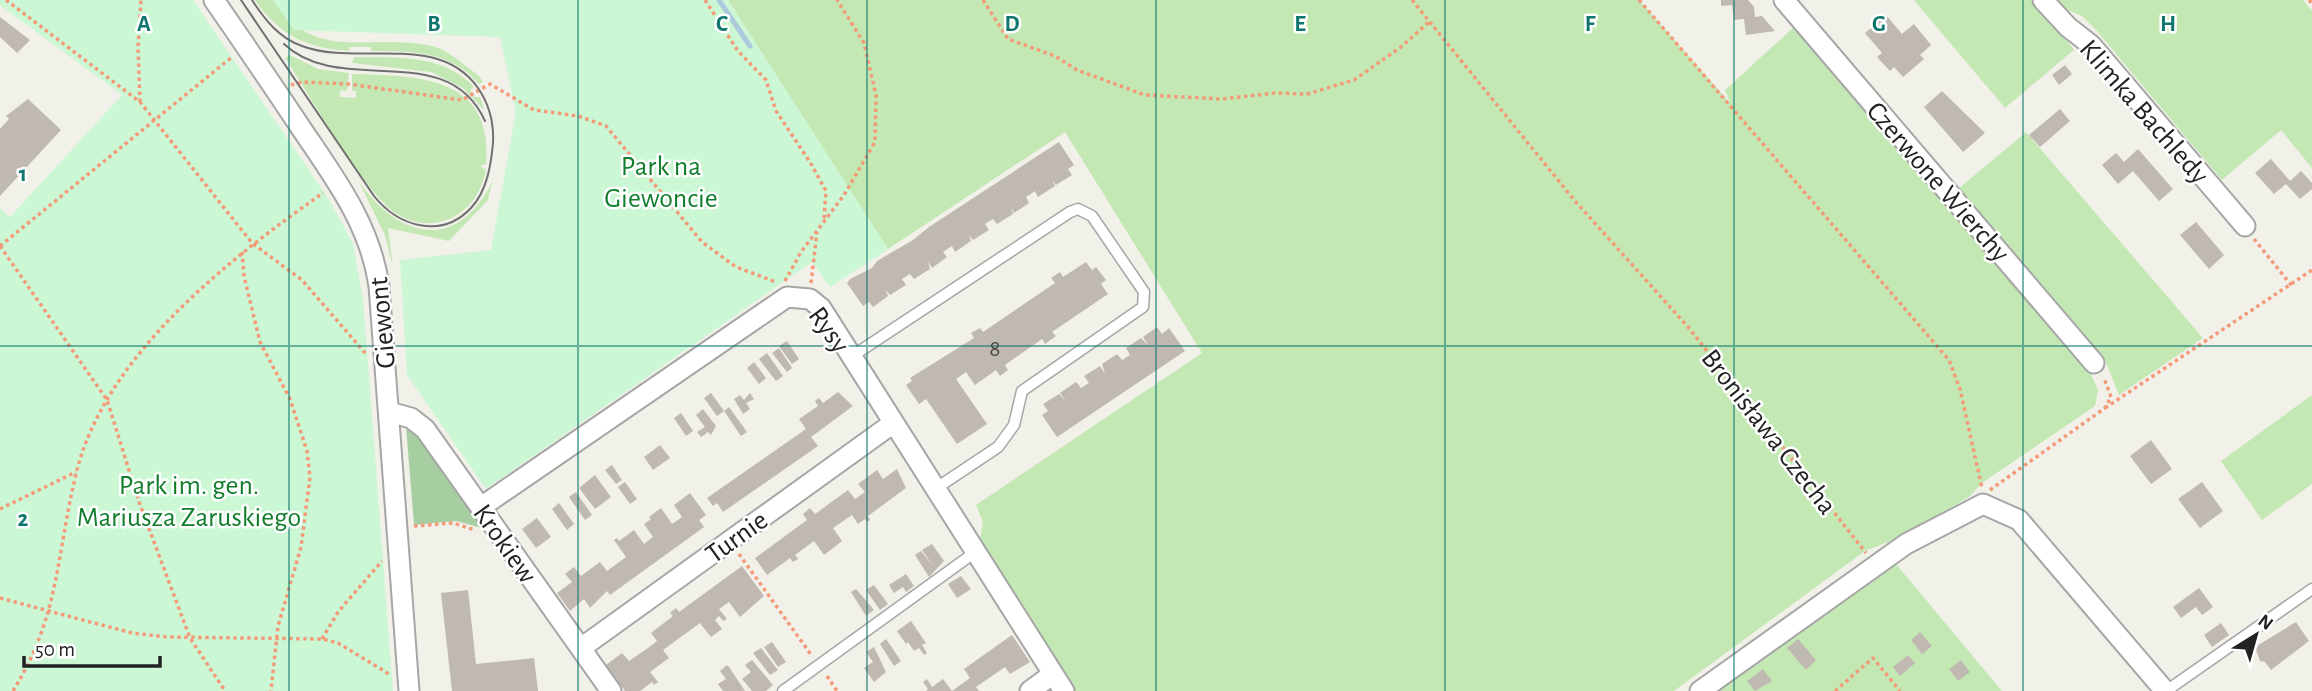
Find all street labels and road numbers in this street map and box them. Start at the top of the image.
street label: Klimka Bachledy [2074,35,2213,190]
street label: Czerwone Wierchy [1861,97,2014,268]
street label: Giewont [365,276,401,370]
street label: Rysy [803,302,854,358]
street label: Bronisława Czecha [1696,344,1841,520]
street label: Krokiew [467,500,541,589]
street label: Turnie [701,506,773,569]

